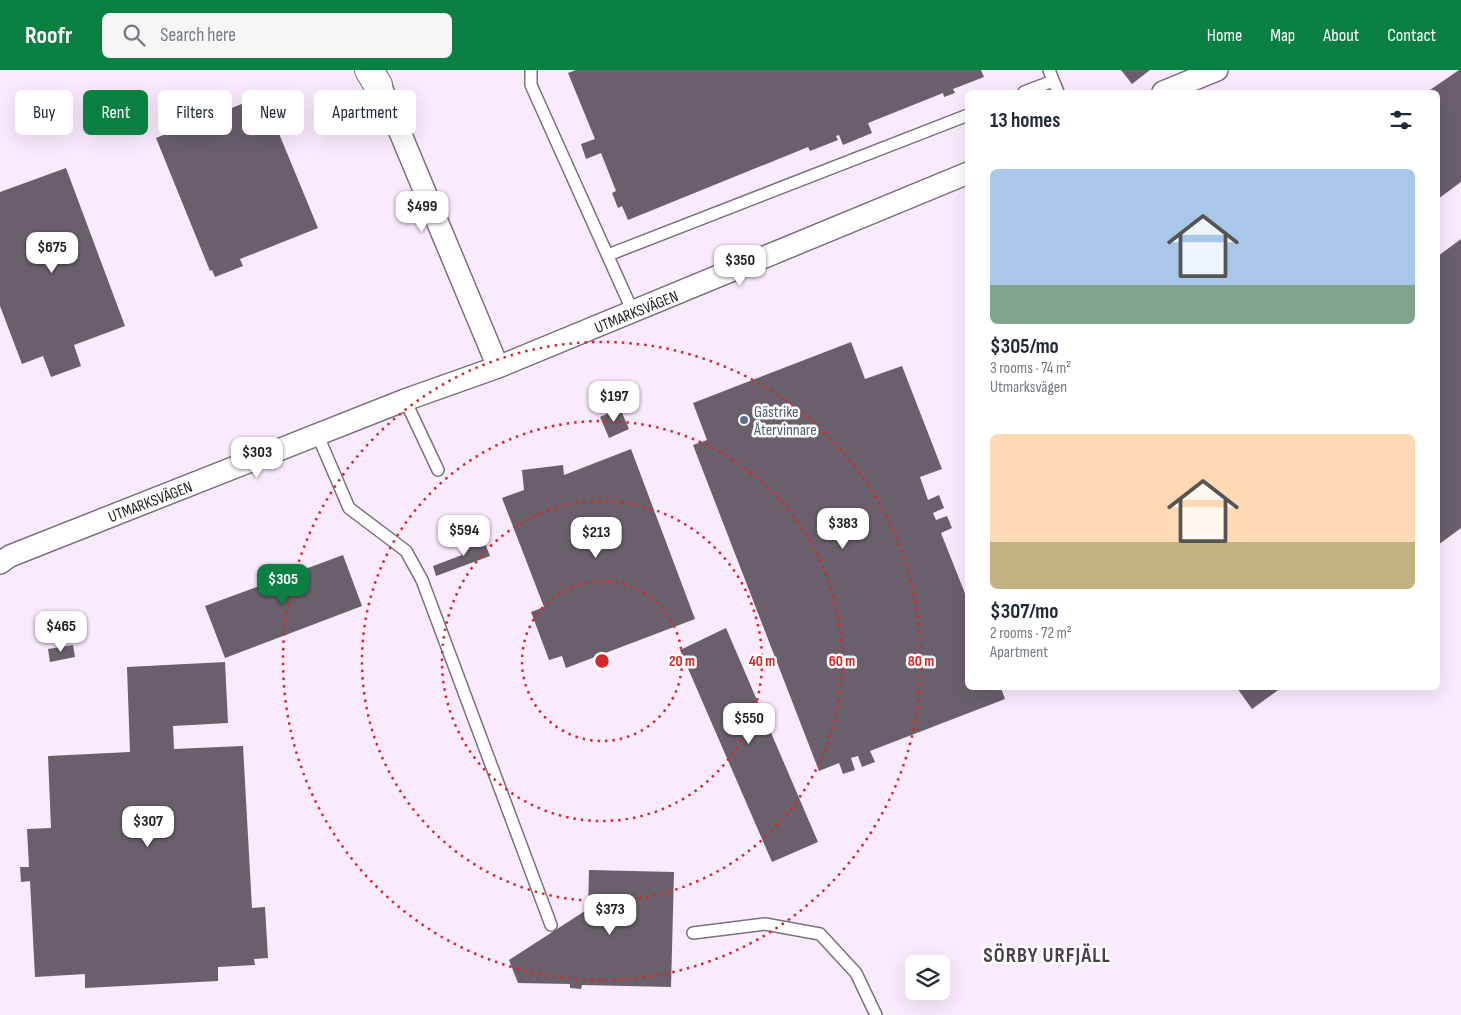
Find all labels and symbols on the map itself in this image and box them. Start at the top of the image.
pin: $499 [392,190,452,233]
pin: $675 [22,232,82,274]
pin: $350 [710,244,770,287]
street label: UTMARKSVÄGEN [592,287,681,338]
pin: $197 [584,380,644,423]
place label: Gästrike Återvinnare [753,403,817,440]
marker: Gästrike Återvinnare [738,414,750,426]
pin: $303 [227,436,287,479]
street label: UTMARKSVÄGEN [106,478,195,527]
pin: $383 [813,508,873,550]
pin: $594 [434,514,494,557]
pin: $213 [566,516,626,559]
pin: $305 [253,564,313,606]
pin: $465 [31,610,91,653]
centre of rings [593,652,611,670]
text: 20 m [669,652,695,671]
text: 40 m [749,652,775,671]
text: 60 m [829,652,855,671]
text: 80 m [908,652,934,671]
pin: $550 [719,702,779,745]
pin: $307 [118,806,178,848]
pin: $373 [580,894,640,936]
district label: SÖRBY URFJÄLL [983,943,1111,968]

